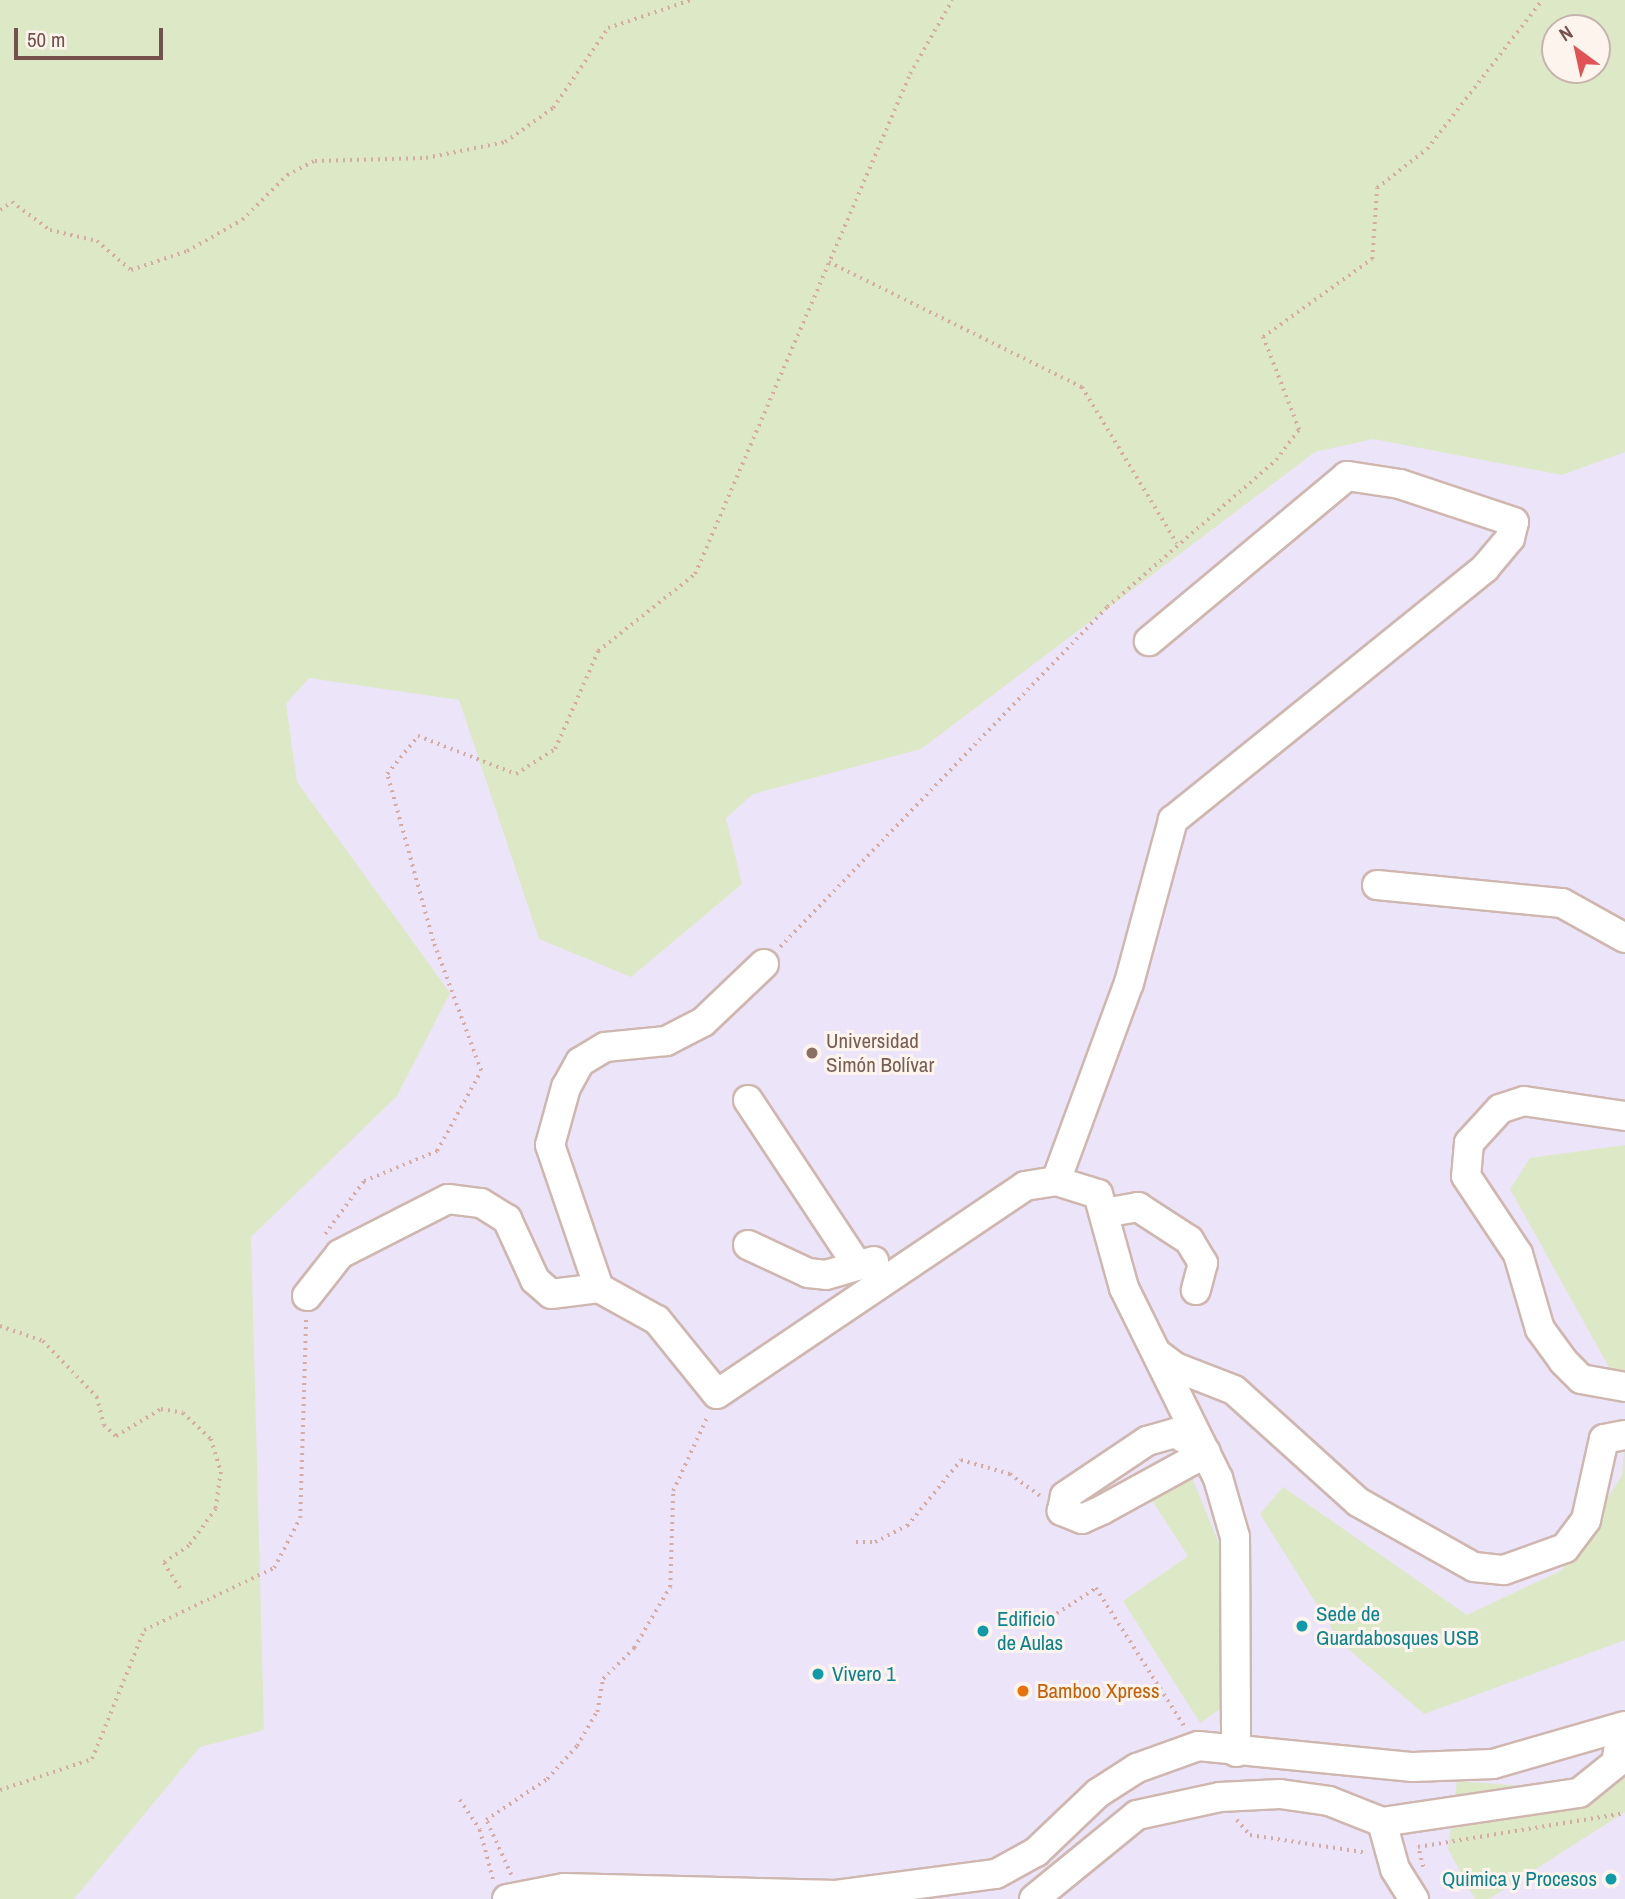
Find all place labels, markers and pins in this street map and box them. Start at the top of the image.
place label: Universidad Simón Bolívar [826,1028,934,1078]
marker: Universidad Simón Bolívar [804,1045,820,1061]
place label: Sede de Guardabosques USB [1316,1601,1479,1651]
place label: Edificio de Aulas [997,1606,1064,1656]
marker: Sede de Guardabosques USB [1294,1618,1310,1634]
marker: Edificio de Aulas [975,1623,991,1639]
place label: Vivero 1 [832,1661,896,1687]
marker: Vivero 1 [810,1666,826,1682]
place label: Bamboo Xpress [1037,1678,1160,1704]
marker: Bamboo Xpress [1015,1683,1031,1699]
place label: Quimica y Procesos [1442,1866,1597,1892]
marker: Quimica y Procesos [1603,1871,1619,1887]

